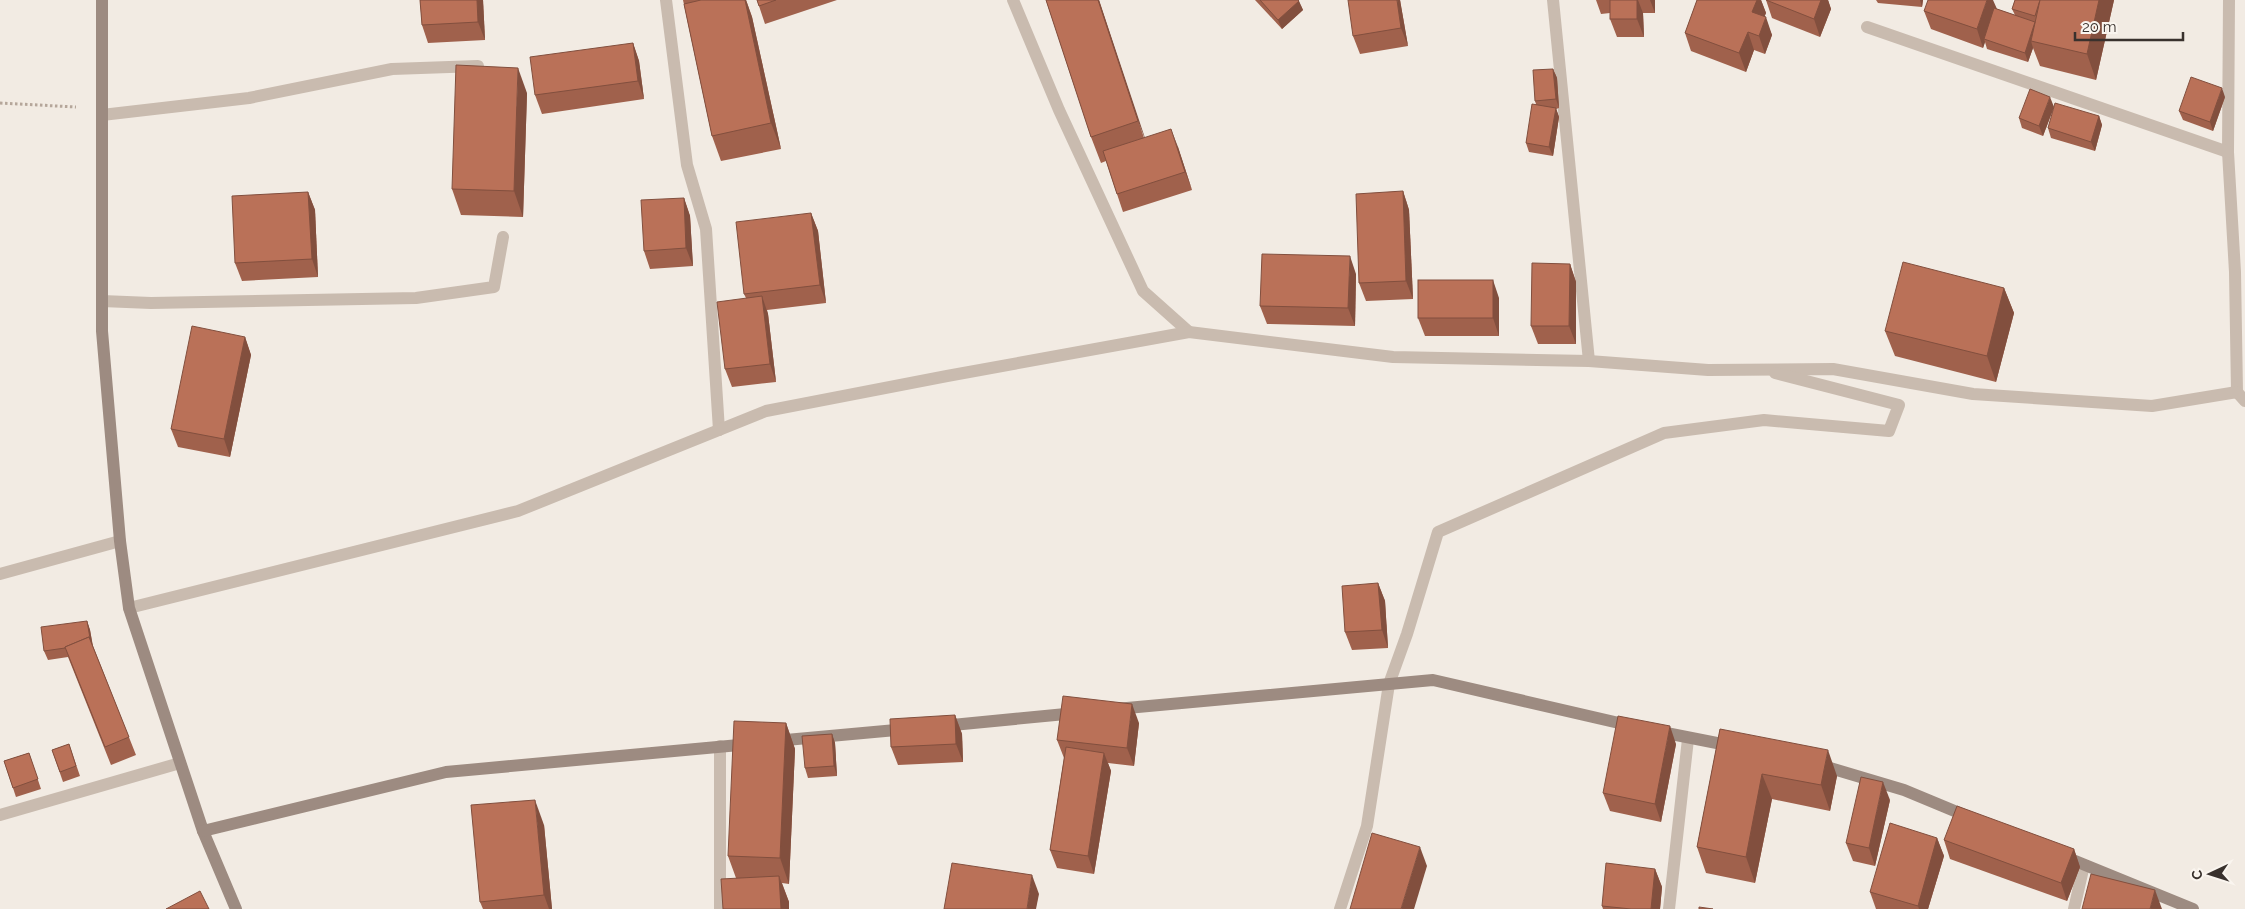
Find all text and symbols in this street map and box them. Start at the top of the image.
scale bar [2075,10,2182,42]
text: 20 m [2082,18,2117,36]
north arrow [2185,849,2235,899]
text: С [2189,869,2205,880]

